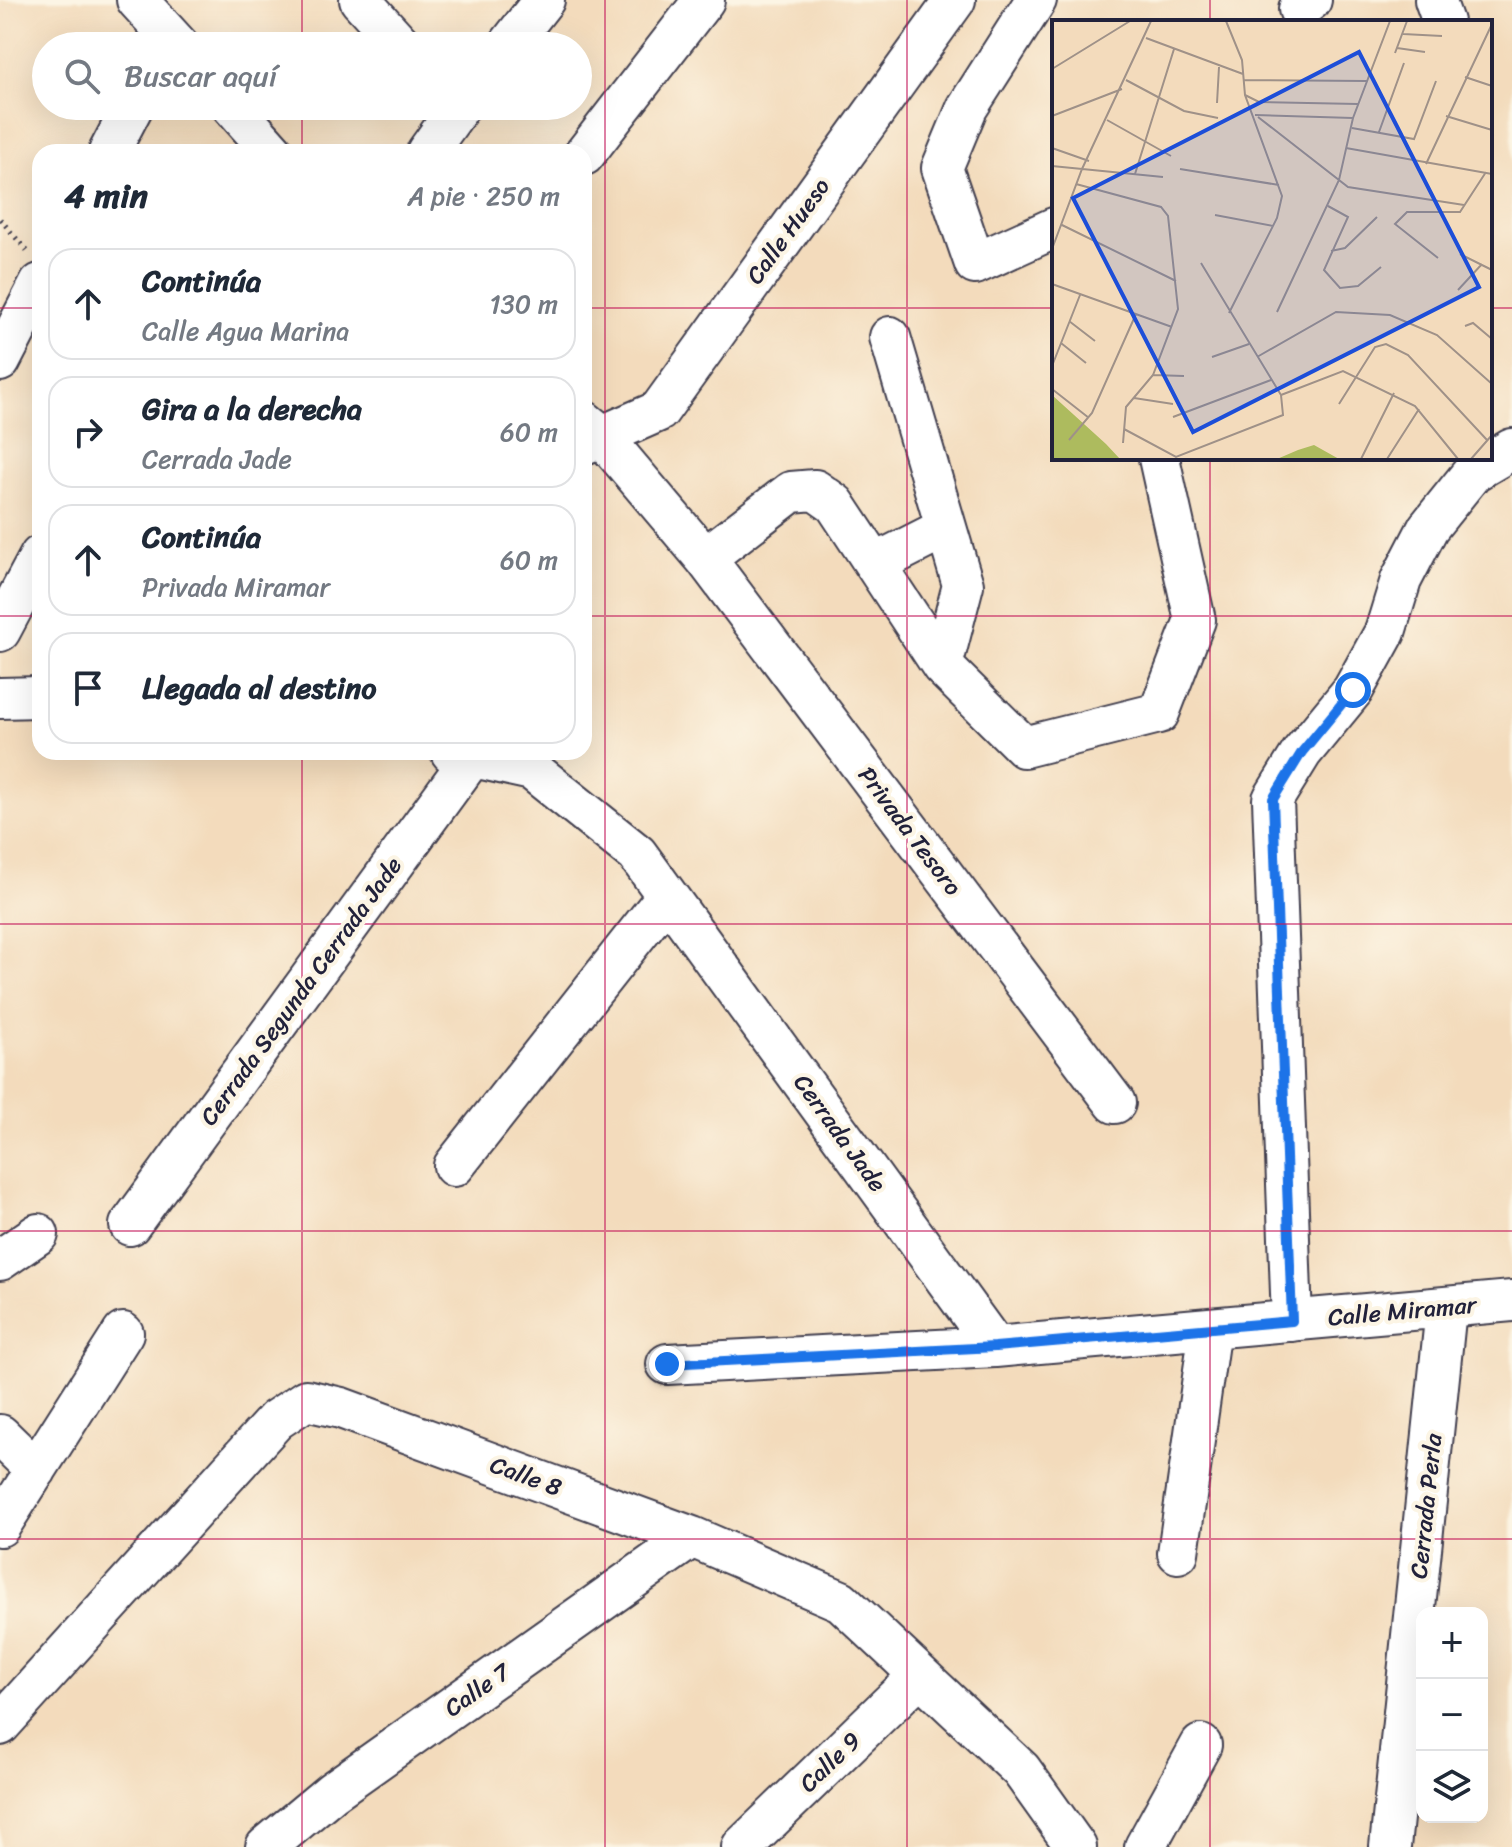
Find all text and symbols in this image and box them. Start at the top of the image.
inset map [1052,20,1492,460]
search box [32,32,592,120]
text: Buscar aquí [124,49,277,103]
icon: search [60,54,104,98]
text: 4 min [64,166,148,226]
street label: Calle Hueso [735,169,841,293]
text: A pie · 250 m [407,173,560,219]
text: Continúa [142,254,261,308]
text: 130 m [489,281,558,327]
icon: ahead [66,282,110,326]
text: Calle Agua Marina [142,308,349,354]
text: Gira a la derecha [142,382,362,436]
text: 60 m [500,409,558,455]
icon: right [66,410,110,454]
text: Cerrada Jade [142,436,292,482]
text: Continúa [142,510,261,564]
text: 60 m [500,537,558,583]
icon: ahead [66,538,110,582]
text: Privada Miramar [142,564,330,610]
text: Llegada al destino [142,661,376,715]
icon: arrive [66,666,110,710]
route start [1335,672,1371,708]
street label: Privada Tesoro [847,757,973,905]
street label: Cerrada Segunda Cerrada Jade [189,847,413,1135]
street label: Cerrada Jade [782,1065,898,1201]
street label: Calle Miramar [1326,1283,1480,1338]
route end [649,1346,685,1382]
street label: Cerrada Perla [1398,1430,1455,1581]
street label: Calle 8 [484,1444,568,1508]
map controls [1416,1607,1488,1823]
button: + [1416,1607,1488,1679]
street label: Calle 7 [435,1651,520,1728]
button: − [1416,1679,1488,1751]
street label: Calle 9 [789,1721,871,1803]
button: layers [1416,1751,1488,1823]

